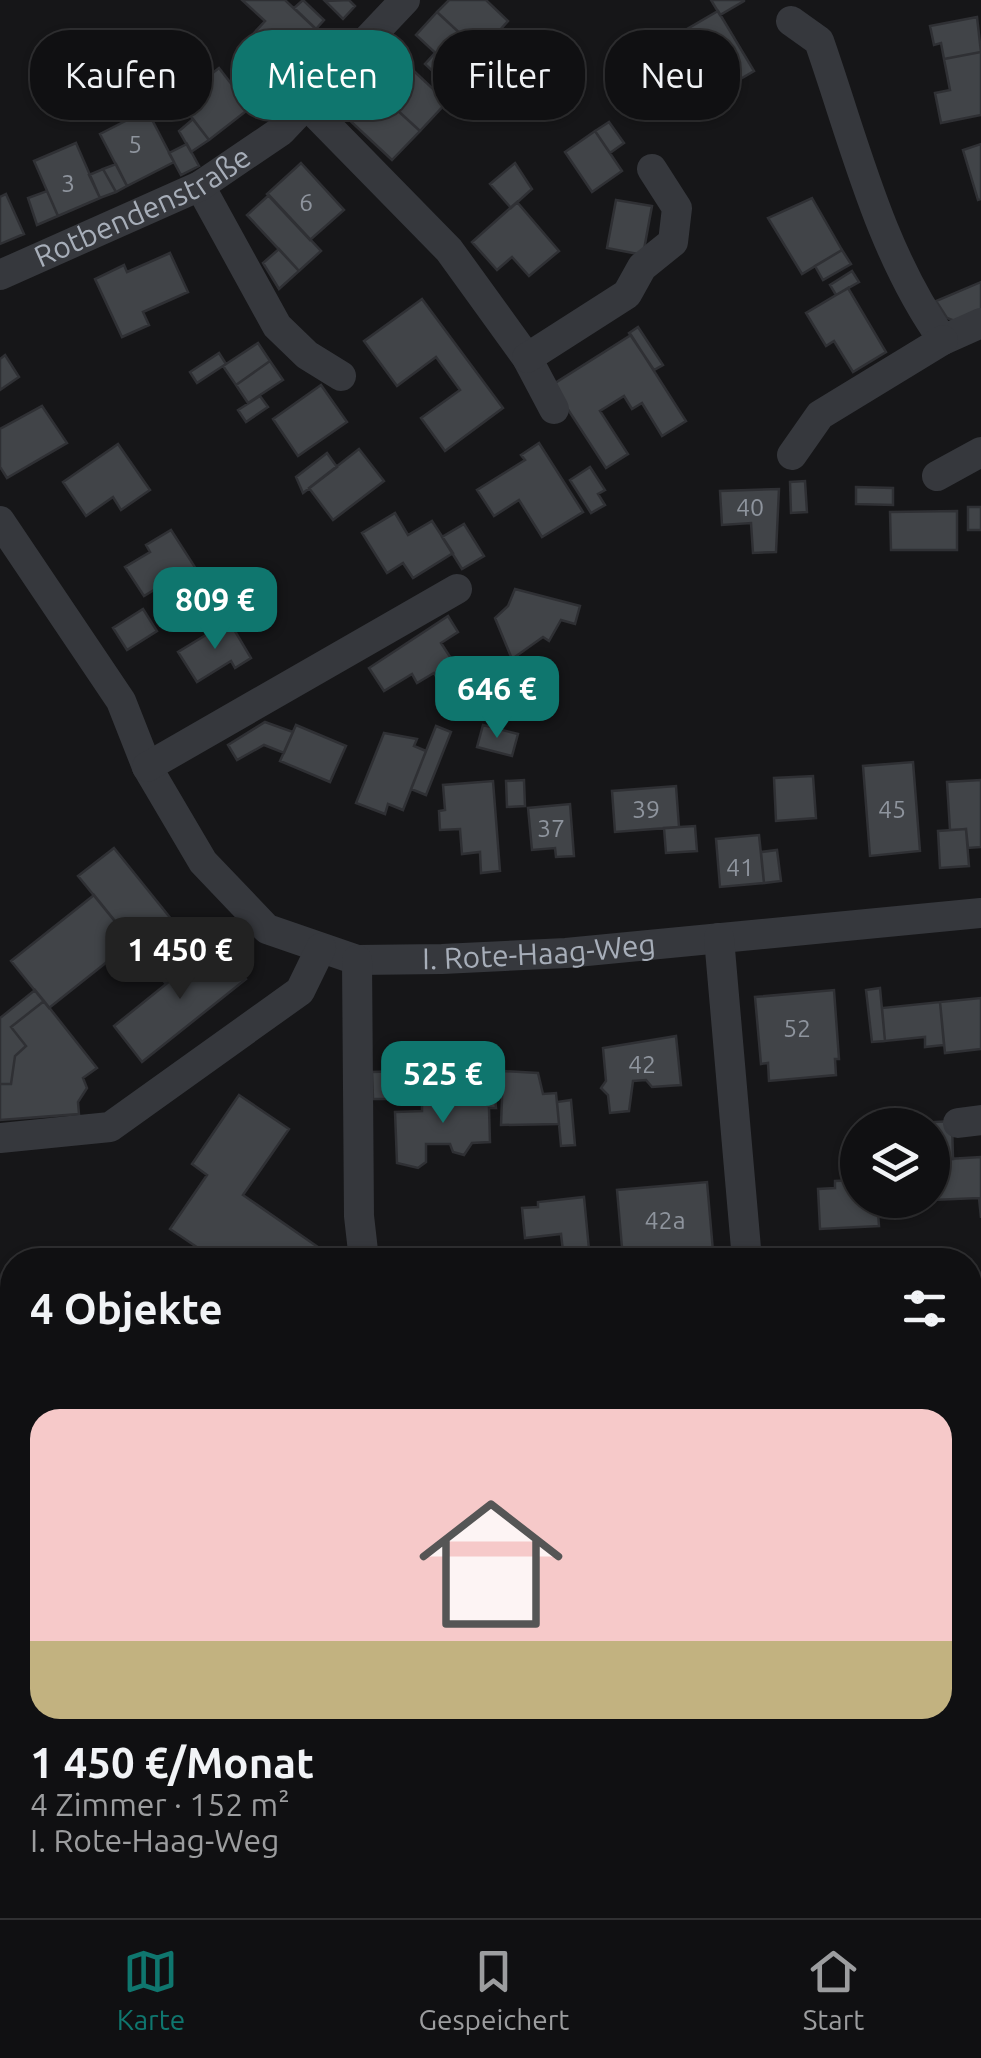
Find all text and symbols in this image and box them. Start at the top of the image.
chip: Kaufen [30,30,212,120]
chip: Mieten [232,30,413,120]
chip: Filter [433,30,585,120]
chip: Neu [605,30,740,120]
house number: 5 [128,130,142,158]
street label: Rotbendenstraße [29,139,257,274]
house number: 3 [61,169,75,197]
house number: 6 [299,188,313,216]
house number: 40 [736,493,764,521]
pin: 809 € [145,567,285,652]
text: 809 € [175,581,255,617]
pin: 646 € [427,656,567,741]
text: 646 € [457,670,537,706]
house number: 39 [632,795,660,823]
house number: 45 [878,795,906,823]
house number: 37 [537,814,565,842]
house number: 41 [726,853,754,881]
pin: 1 450 € [88,917,272,1002]
street label: I. Rote-Haag-Weg [422,926,657,975]
text: 1 450 € [127,931,233,967]
house number: 52 [783,1014,811,1042]
pin: 525 € [373,1041,513,1126]
house number: 42 [628,1050,656,1078]
text: 525 € [403,1055,483,1091]
map controls [840,1108,950,1218]
button: layers [840,1108,950,1218]
house number: 42a [644,1206,686,1234]
icon: filters [897,1281,952,1336]
text: 4 Objekte [30,1285,223,1332]
icon: home [401,1474,581,1654]
text: 1 450 €/Monat [30,1739,314,1786]
text: 4 Zimmer · 152 m² [30,1786,290,1822]
text: I. Rote-Haag-Weg [30,1822,279,1858]
tab: Karte [117,1944,185,2035]
tab: Gespeichert [418,1944,569,2035]
tab: Start [803,1944,864,2035]

